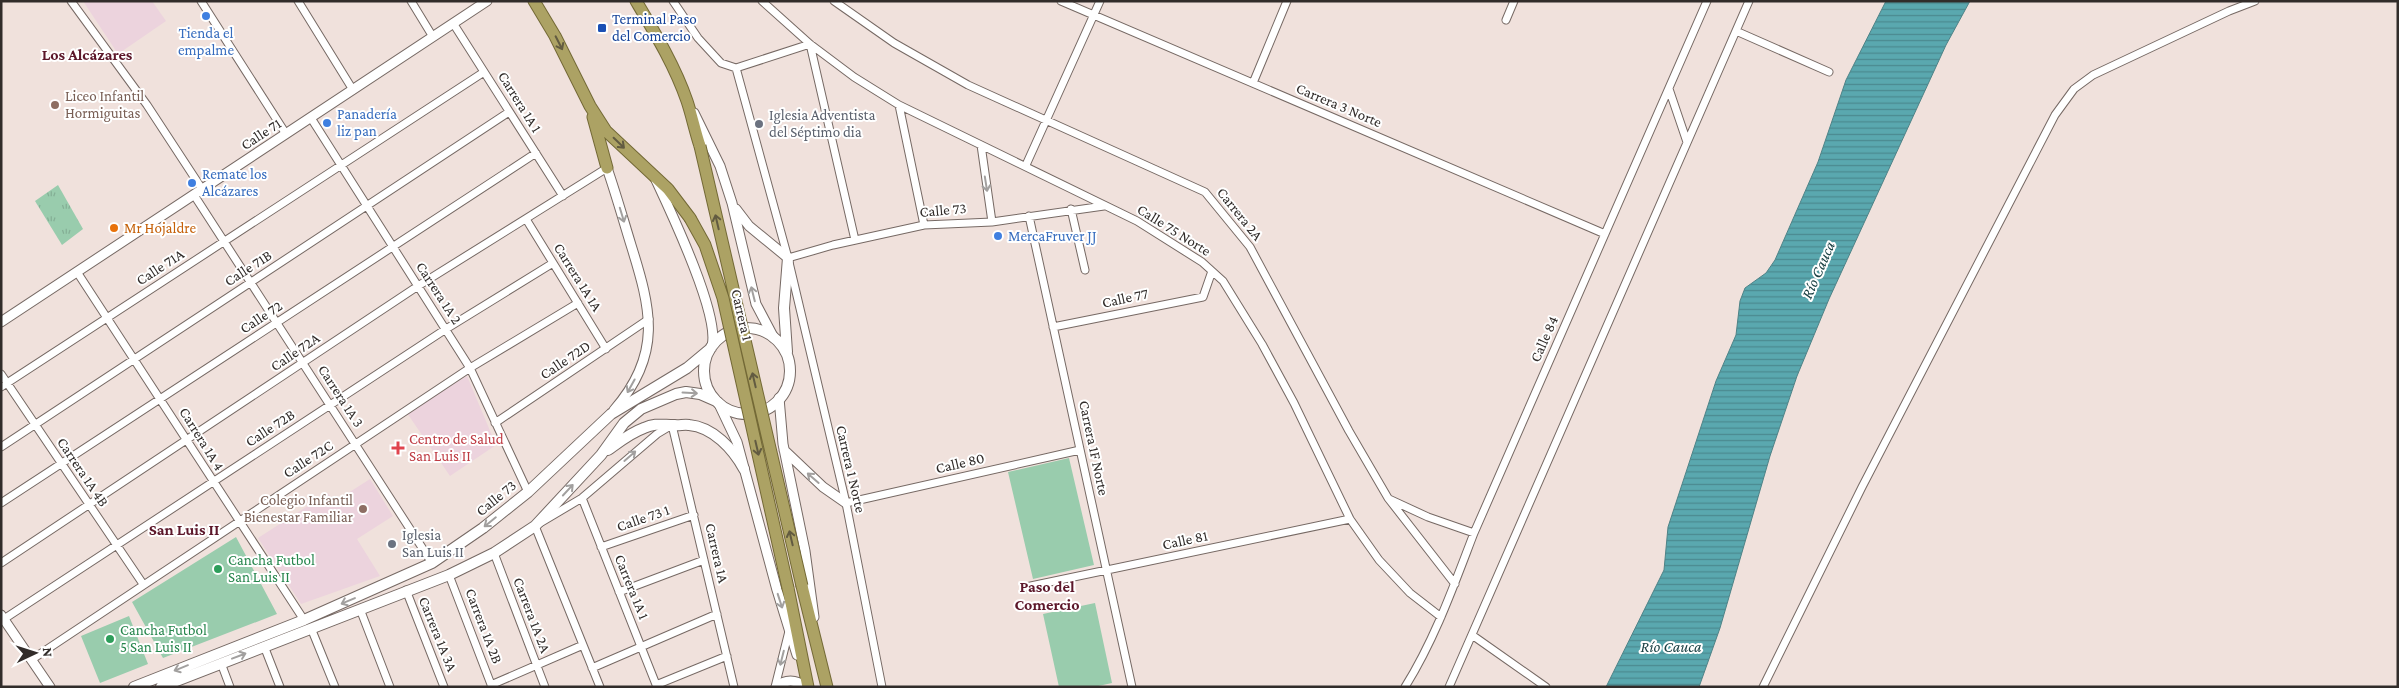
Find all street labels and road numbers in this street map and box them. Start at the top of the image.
street label: Carrera 1A 1 [495,69,545,135]
street label: Carrera 3 Norte [1294,80,1385,130]
street label: Calle 71 [238,115,284,153]
street label: Carrera 2A [1214,184,1266,244]
street label: Calle 73 [919,200,967,220]
street label: Calle 75 Norte [1134,201,1214,259]
street label: Carrera 1A 1A [551,240,606,314]
street label: Calle 71A [133,245,187,288]
street label: Calle 71B [221,247,275,289]
street label: Carrera 1A 2 [413,259,465,327]
street label: Calle 77 [1100,285,1150,311]
street label: Carrera 1 [728,288,756,342]
street label: Calle 72 [237,297,285,337]
street label: Calle 84 [1527,313,1561,365]
street label: Calle 72A [267,330,323,374]
street label: Calle 72D [537,337,593,383]
street label: Carrera 1A 3 [315,362,367,430]
street label: Carrera 1F Norte [1076,399,1112,497]
street label: Carrera 1A 4 [176,404,228,474]
street label: Calle 72B [242,406,298,450]
street label: Carrera 1 Norte [833,424,869,515]
street label: Carrera 1A 4B [54,435,112,509]
street label: Calle 72C [280,437,336,481]
street label: Calle 80 [934,450,986,476]
street label: Calle 73 [473,477,519,519]
street label: Calle 73 1 [615,502,671,534]
street label: Carrera 1A [702,522,732,585]
street label: Calle 81 [1161,527,1209,553]
street label: Carrera 1A 1 [612,552,652,622]
street label: Carrera 1A 2A [510,575,554,655]
street label: Carrera 1A 2B [462,586,506,666]
street label: Carrera 1A 3A [416,594,460,674]

